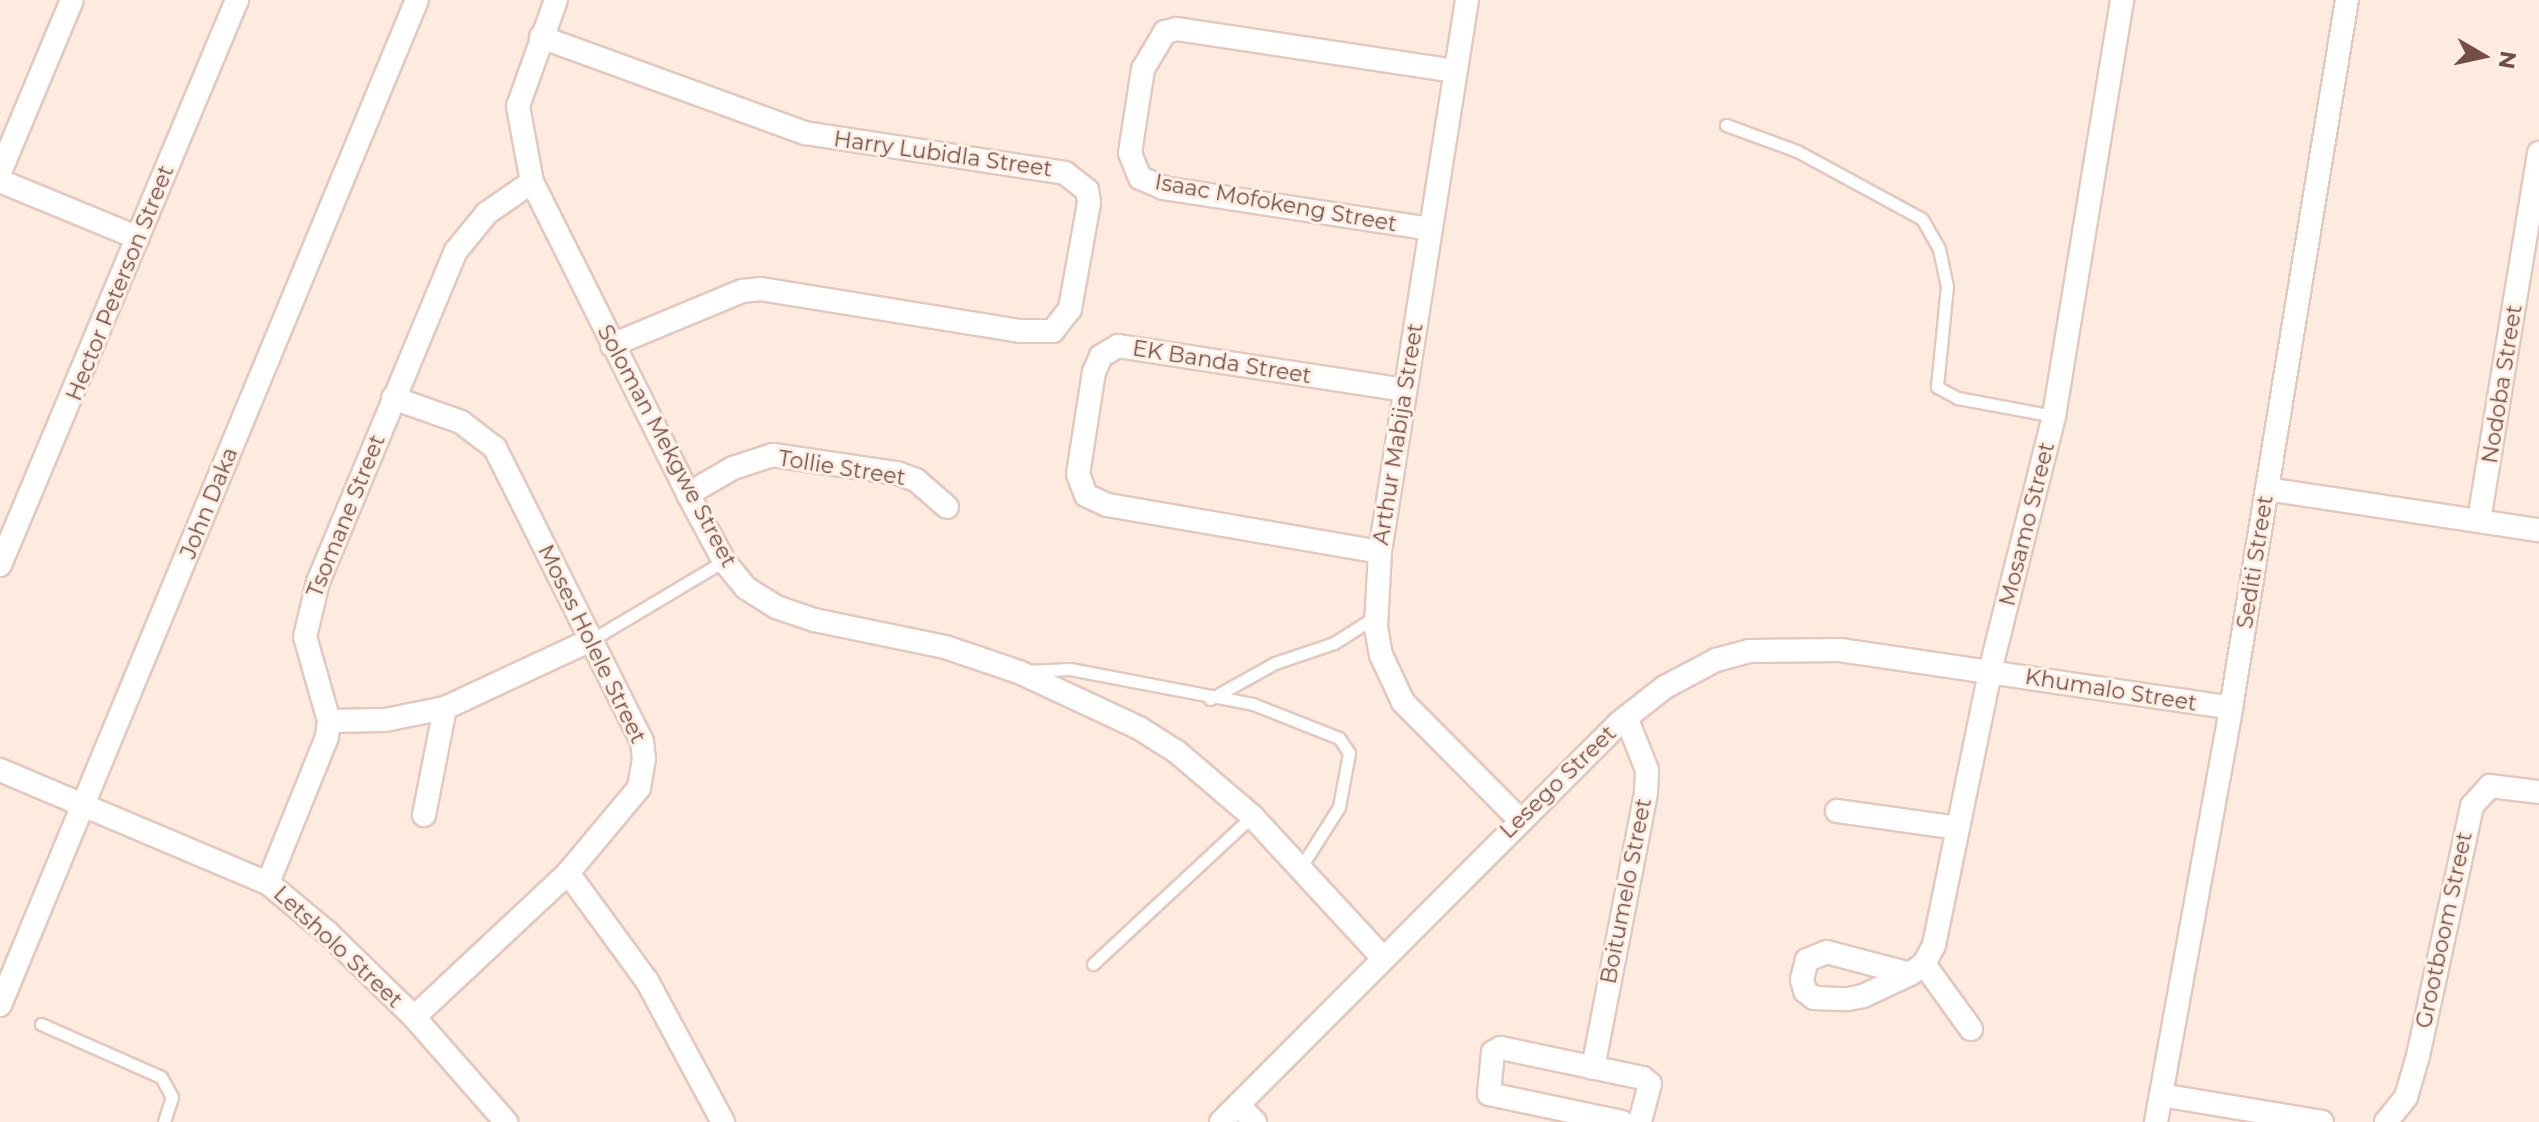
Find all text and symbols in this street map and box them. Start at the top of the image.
north arrow [2443,16,2523,96]
text: N [2492,49,2522,71]
street label: Harry Lubidla Street [832,126,1054,182]
street label: Hector Peterson Street [61,161,179,405]
street label: Isaac Mofokeng Street [1153,169,1399,237]
street label: Nodoba Street [2476,303,2528,465]
street label: Soloman Mekgwe Street [592,320,742,572]
street label: Arthur Mabija Street [1367,321,1429,547]
street label: EK Banda Street [1131,335,1313,389]
street label: Tsomane Street [301,431,391,601]
street label: Mosamo Street [1994,439,2060,609]
street label: John Daka [175,444,243,562]
street label: Tollie Street [776,445,908,491]
street label: Sediti Street [2231,493,2279,631]
street label: Moses Holele Street [532,540,652,748]
street label: Khumalo Street [2023,663,2199,717]
street label: Lesego Street [1494,720,1622,844]
street label: Boitumelo Street [1595,796,1657,986]
street label: Grootboom Street [2410,829,2478,1031]
street label: Letsholo Street [268,881,408,1013]

